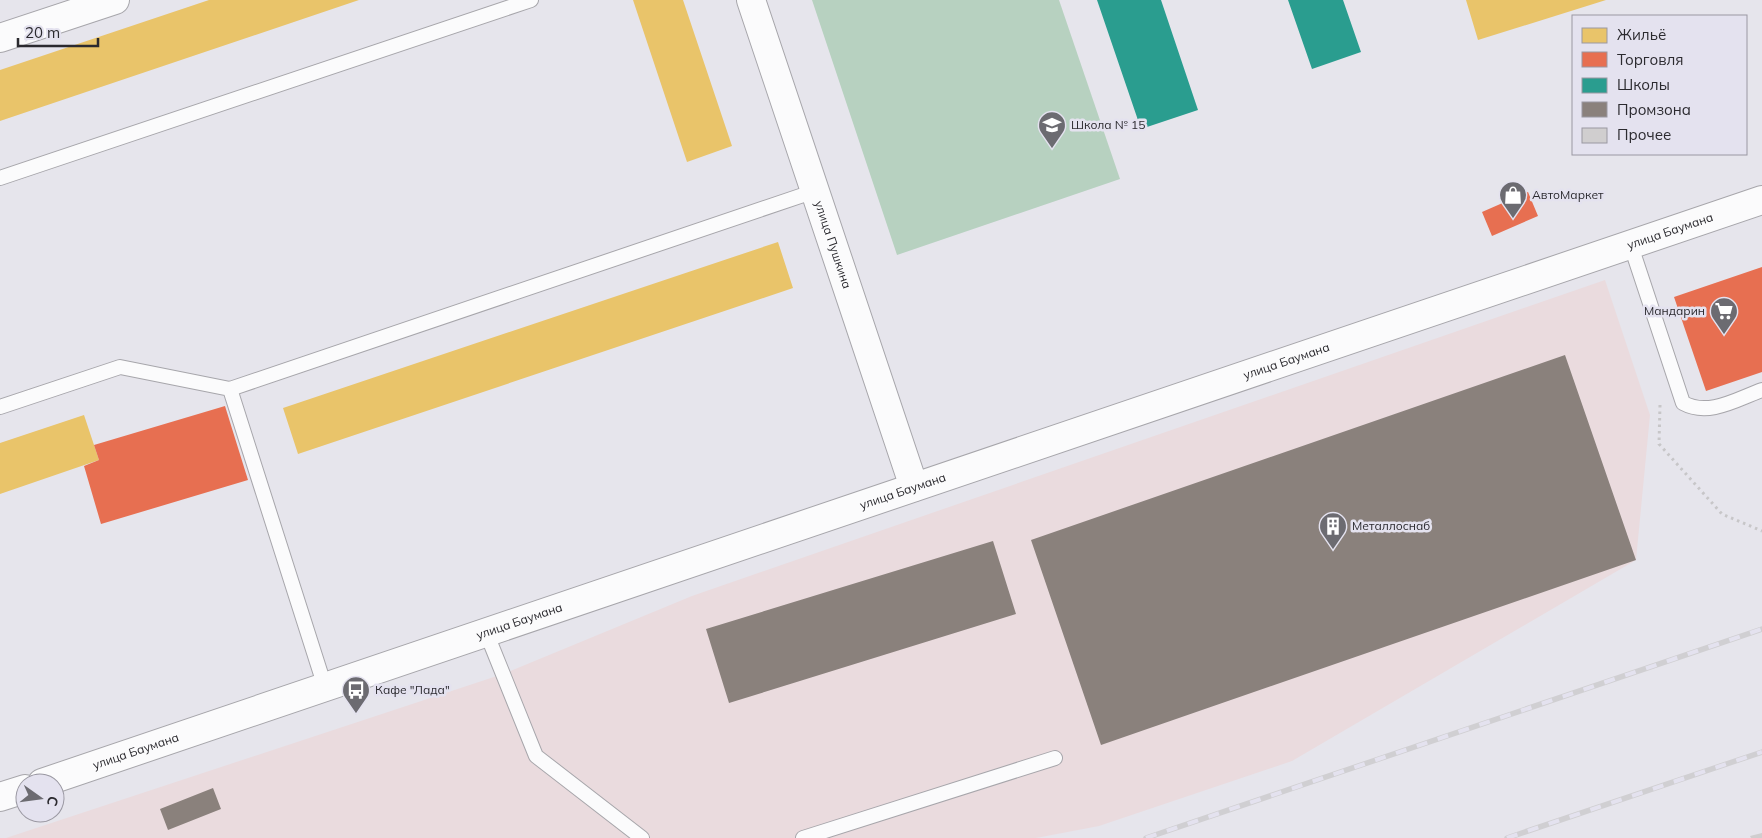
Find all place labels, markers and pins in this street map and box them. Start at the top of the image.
school or university icon: Школа № 15 [1037,110,1067,149]
place label: Школа № 15 [1071,117,1145,132]
shop icon: АвтоМаркет [1498,180,1528,219]
place label: АвтоМаркет [1532,187,1604,202]
supermarket icon: Мандарин [1709,296,1739,335]
place label: Мандарин [1644,303,1705,318]
building icon: Металлоснаб [1318,511,1348,550]
place label: Металлоснаб [1352,518,1430,533]
bus stop icon: Кафе "Лада" [341,675,371,714]
place label: Кафе "Лада" [375,682,450,697]

